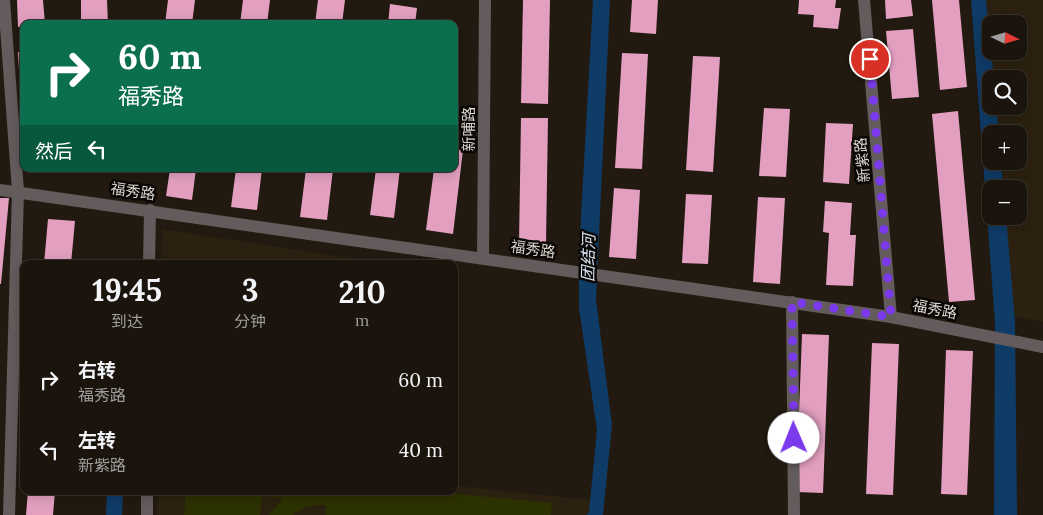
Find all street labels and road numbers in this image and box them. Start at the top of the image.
street label: 新哺路 [459,106,478,152]
street label: 新紫路 [851,137,873,183]
street label: 福秀路 [109,178,157,204]
street label: 福秀路 [509,236,557,262]
street label: 福秀路 [911,295,959,323]

